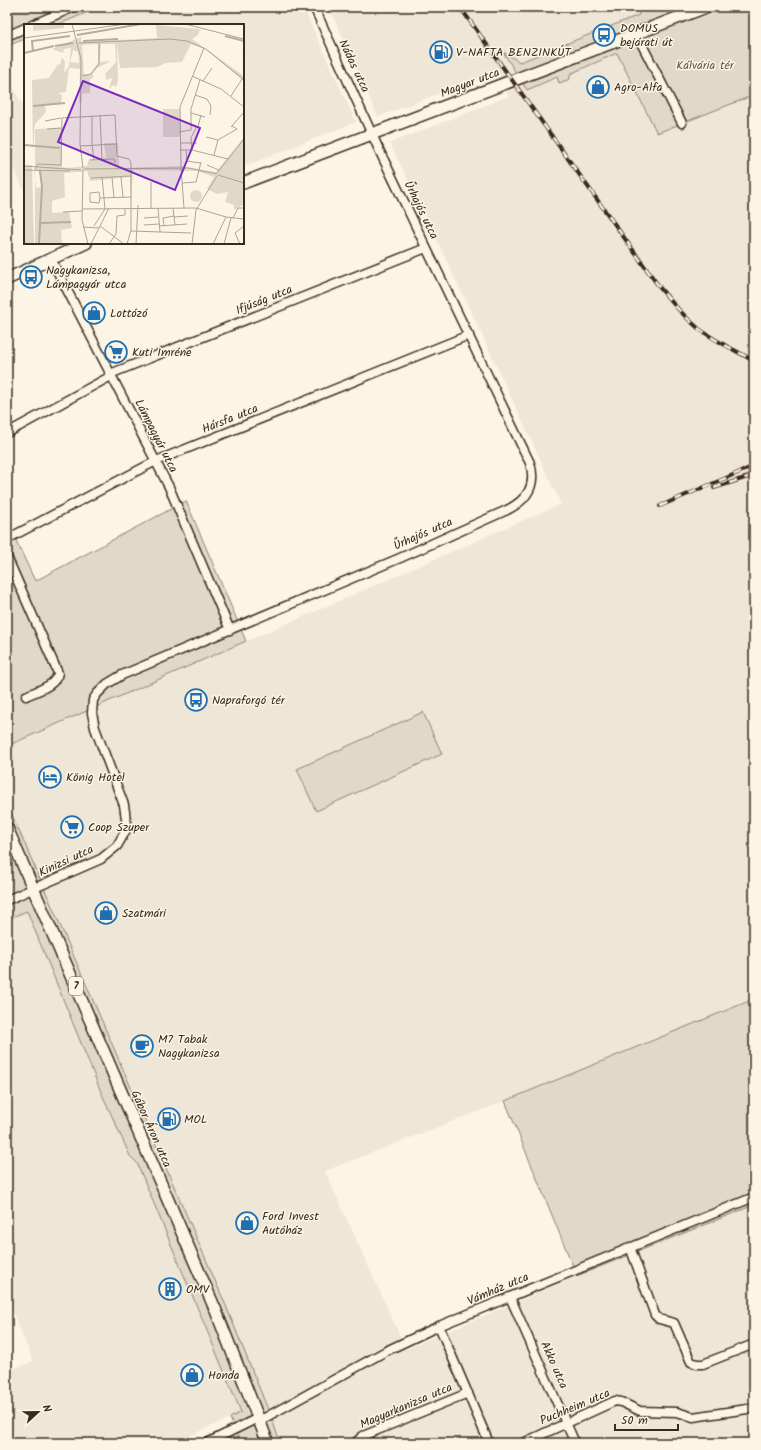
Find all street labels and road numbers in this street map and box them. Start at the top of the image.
street label: Nádas utca [333,36,375,96]
street label: Magyar utca [438,63,503,103]
street label: Űrhajós utca [399,178,443,243]
street label: Ifjúság utca [233,280,296,320]
street label: Lámpagyár utca [129,396,183,476]
street label: Hársfa utca [199,399,261,439]
street label: Űrhajós utca [390,512,456,555]
street label: Kinizsi utca [35,840,97,882]
road number: 7 [69,977,83,995]
street label: Gábor Áron utca [125,1087,177,1171]
street label: Vámház utca [464,1267,532,1310]
street label: Akko utca [535,1338,573,1392]
street label: Magyarkanizsa utca [357,1378,456,1434]
street label: Puchheim utca [537,1384,613,1430]

